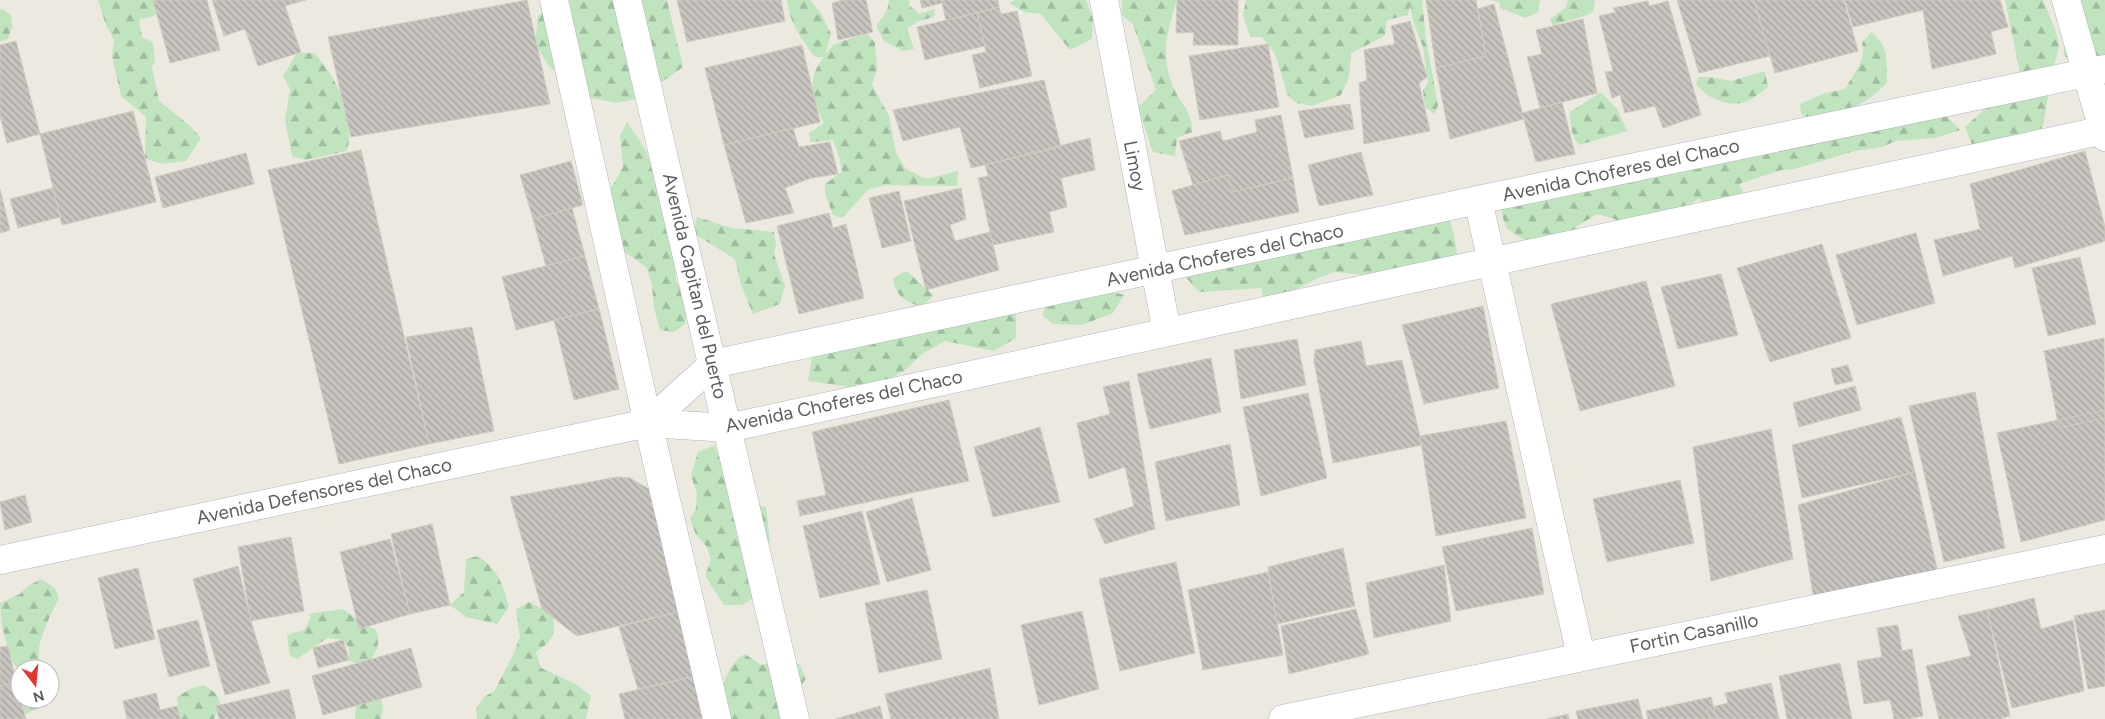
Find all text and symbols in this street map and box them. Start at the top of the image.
street label: Avenida Choferes del Chaco [1500,134,1742,206]
street label: Limoy [1119,139,1151,193]
street label: Avenida Capitan del Puerto [658,171,732,401]
street label: Avenida Choferes del Chaco [1104,219,1346,291]
street label: Avenida Choferes del Chaco [723,365,965,437]
street label: Avenida Defensores del Chaco [194,453,454,529]
street label: Fortin Casanillo [1628,608,1760,658]
north arrow [10,659,60,709]
text: N [31,686,46,706]

